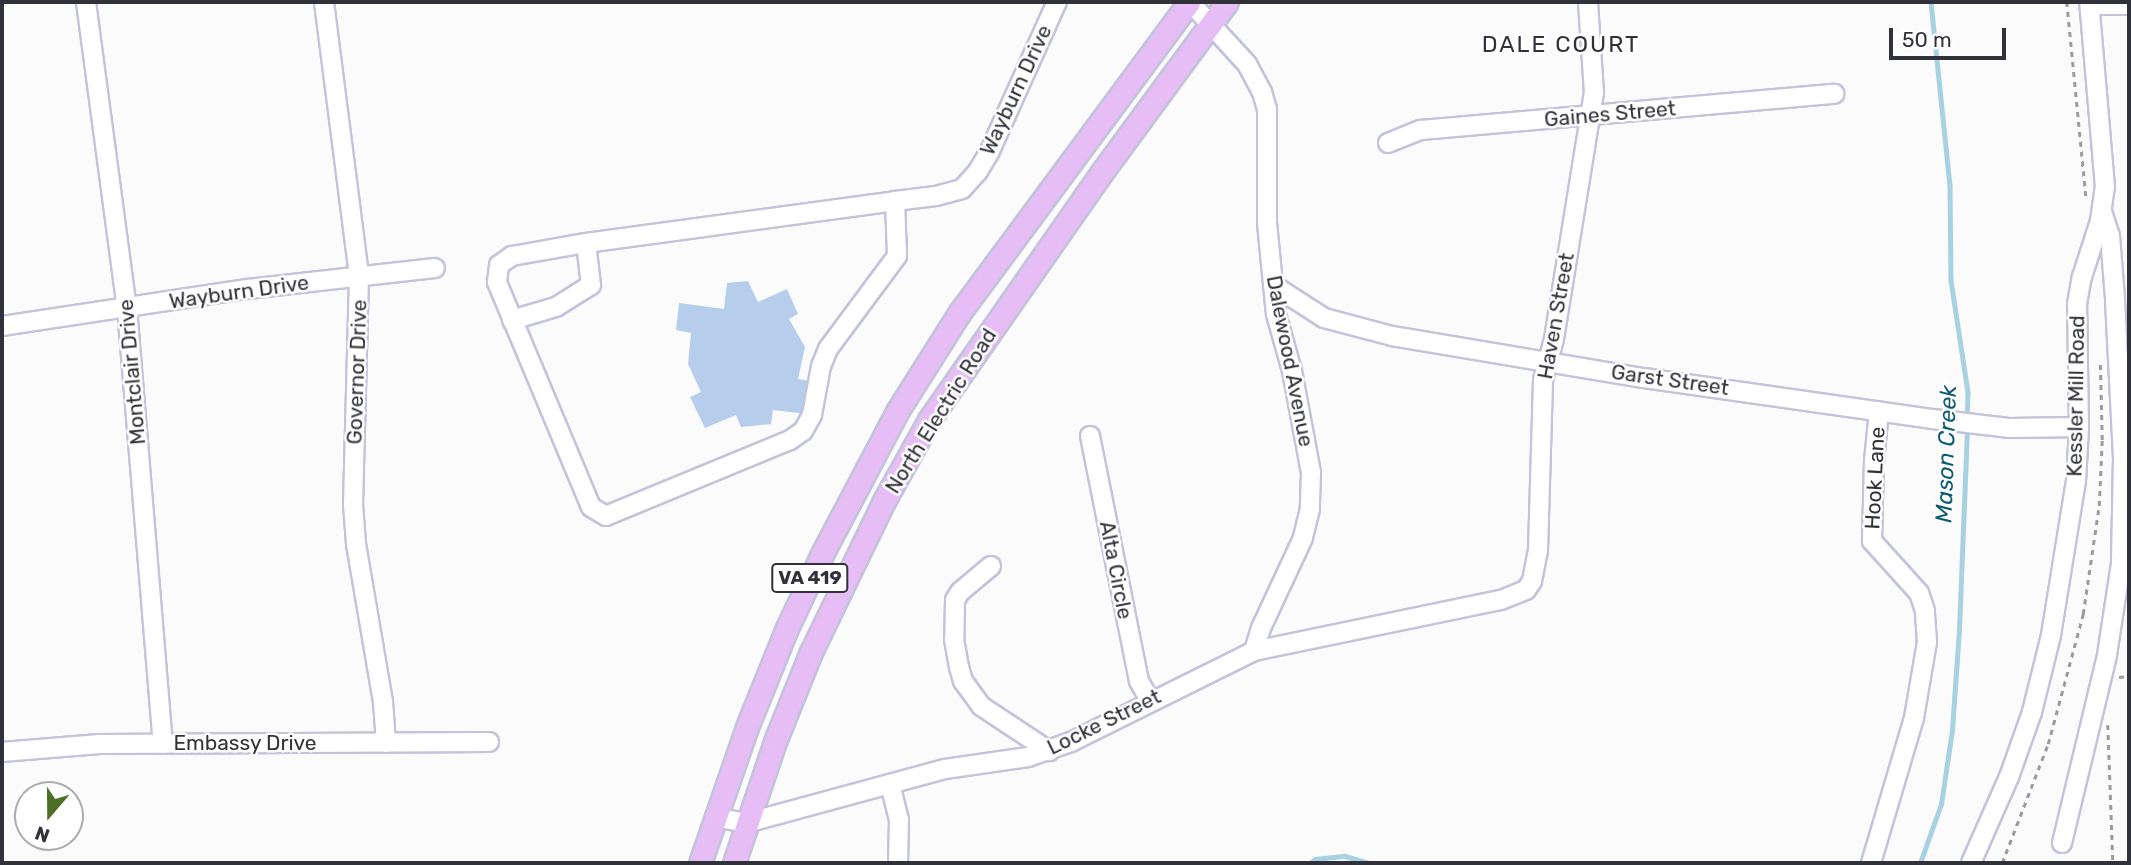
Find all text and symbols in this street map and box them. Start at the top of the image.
scale bar [1893,14,2010,58]
street label: Wayburn Drive [975,21,1057,159]
text: 50 m [1902,27,1952,52]
district label: DALE COURT [1483,30,1639,58]
street label: Gaines Street [1543,96,1677,132]
street label: Haven Street [1532,251,1580,381]
street label: Wayburn Drive [168,270,310,314]
street label: Dalewood Avenue [1261,273,1319,449]
street label: Montclair Drive [113,298,151,446]
street label: Governor Drive [342,299,372,445]
street label: Kessler Mill Road [2062,315,2090,477]
street label: North Electric Road [880,324,1002,498]
street label: Garst Street [1610,359,1730,401]
water label: Mason Creek [1930,385,1962,523]
street label: Hook Lane [1860,426,1890,530]
street label: Alta Circle [1094,519,1138,621]
road number: VA 419 [770,562,850,594]
street label: Locke Street [1043,684,1165,760]
street label: Embassy Drive [173,730,317,756]
north arrow [14,781,84,851]
text: N [32,821,53,847]

